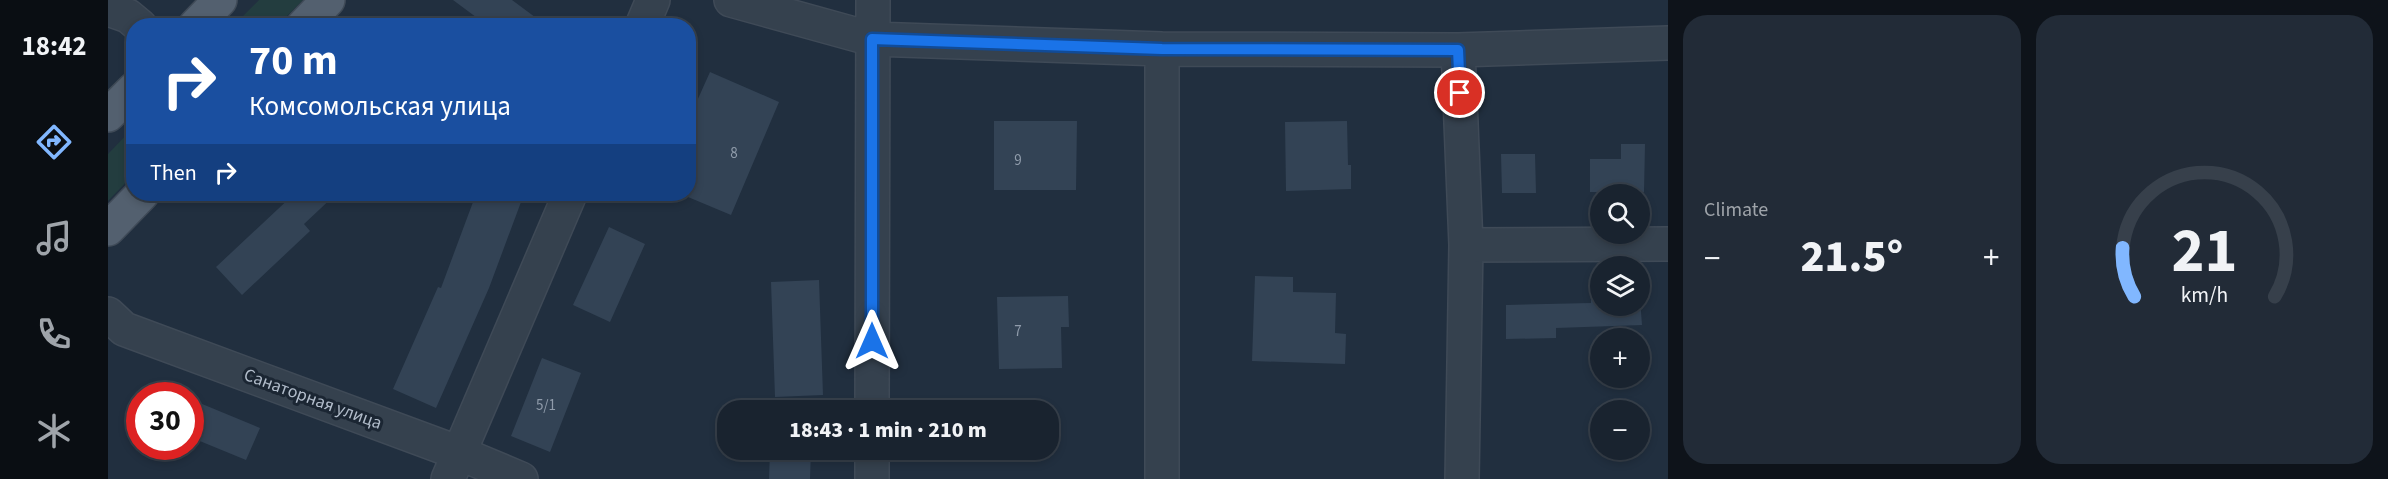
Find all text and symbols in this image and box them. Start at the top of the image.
text: 18:42 [21,27,87,66]
text: 70 m [249,31,338,91]
icon: right [150,42,228,120]
pin [1434,67,1485,118]
icon: arrive [1443,76,1476,109]
text: Комсомольская улица [249,87,511,126]
icon: directions [33,121,75,163]
house number: 8 [730,143,738,164]
house number: 9 [1014,150,1022,171]
icon: right [209,156,242,189]
text: Then [150,157,197,189]
map controls [1590,184,1650,460]
button: search [1590,184,1650,244]
text: Climate [1704,196,1768,224]
text: 21 [2171,207,2237,296]
icon: music [33,217,75,259]
text: 21.5° [1800,225,1903,289]
text: − [1704,235,1720,282]
text: + [1983,235,2000,282]
button: layers [1590,256,1650,316]
text: km/h [2180,280,2228,311]
position arrow [840,309,904,373]
icon: phone [33,313,75,355]
house number: 7 [1014,321,1022,342]
button: + [1590,328,1650,388]
street label: Санаторная улица [240,362,386,436]
speed limit sign: 30 [126,382,204,460]
house number: 5/1 [536,395,556,416]
button: − [1590,400,1650,460]
icon: climate [33,410,75,452]
text: 18:43 · 1 min · 210 m [789,414,987,446]

